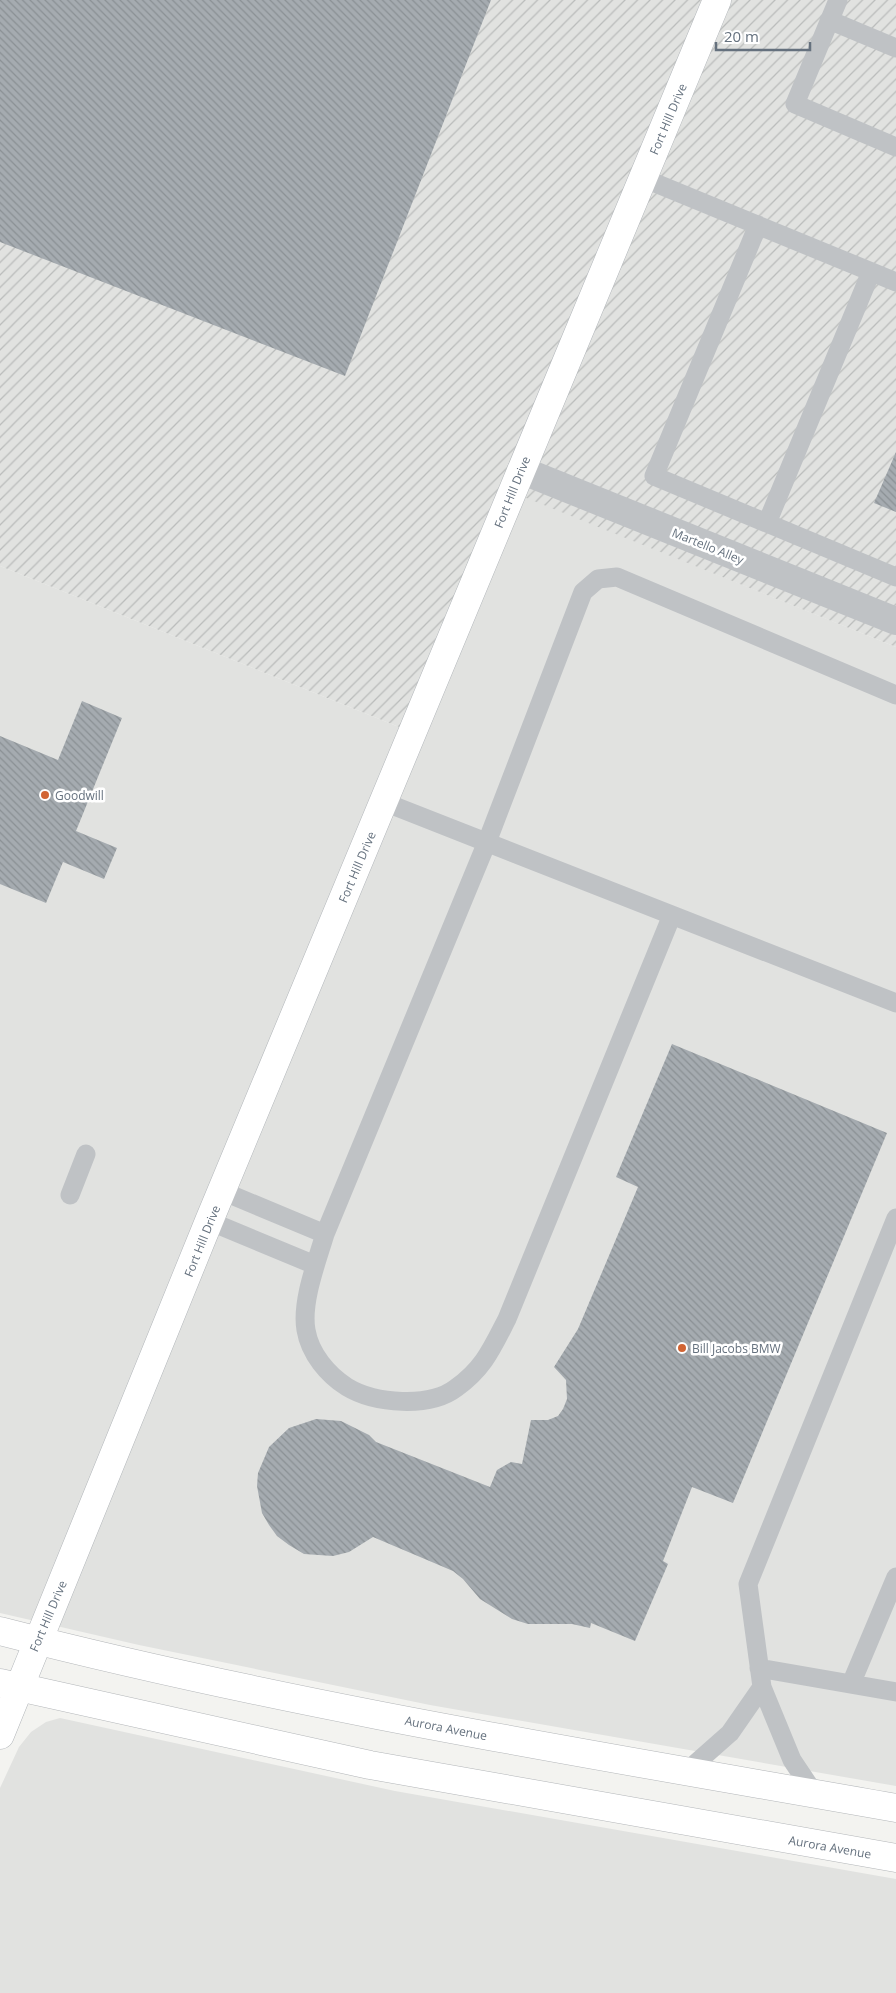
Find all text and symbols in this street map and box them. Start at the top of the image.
scale bar [716,20,810,52]
text: 20 m [724,26,759,46]
street label: Fort Hill Drive [645,80,691,157]
street label: Fort Hill Drive [490,453,534,530]
street label: Martello Alley [670,524,747,569]
place label: Goodwill [55,787,104,804]
marker: Goodwill [39,789,51,801]
street label: Fort Hill Drive [334,828,380,905]
street label: Fort Hill Drive [180,1202,224,1279]
place label: Bill Jacobs BMW [692,1340,781,1357]
marker: Bill Jacobs BMW [676,1342,688,1354]
street label: Fort Hill Drive [25,1577,71,1654]
street label: Aurora Avenue [403,1712,489,1744]
street label: Aurora Avenue [787,1831,873,1863]

